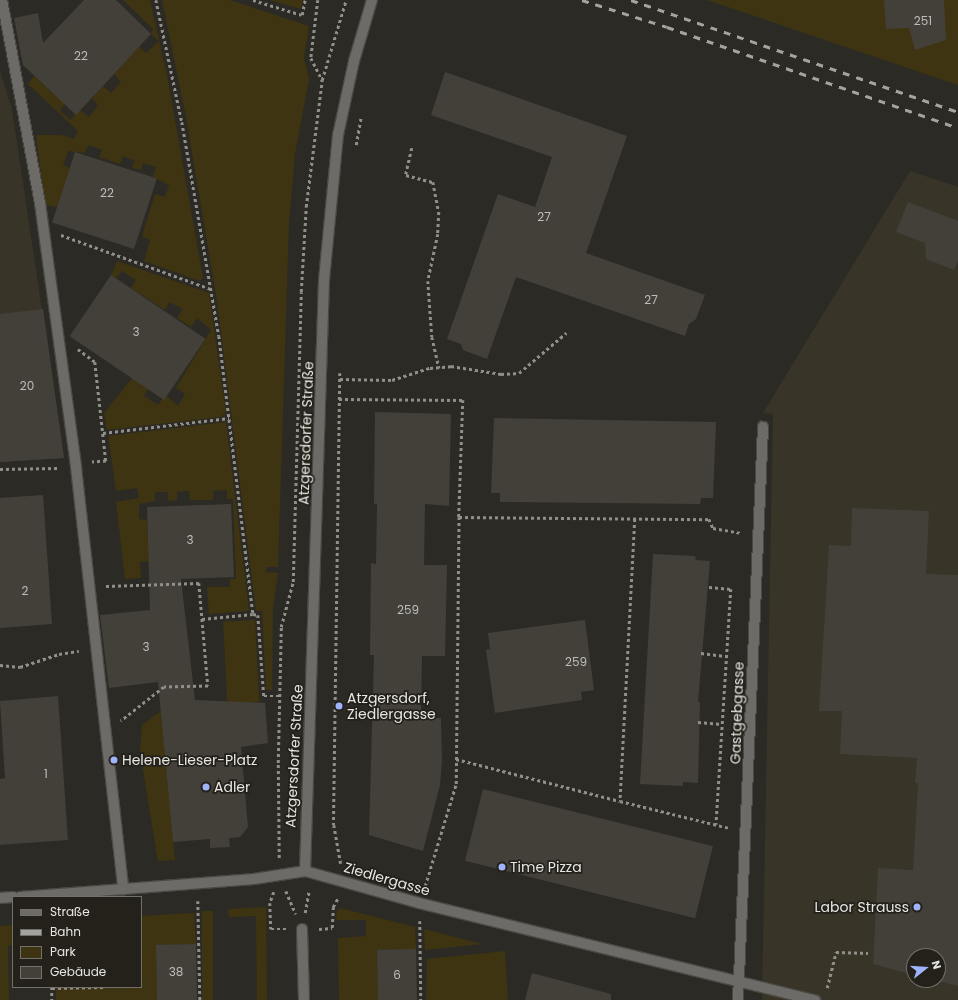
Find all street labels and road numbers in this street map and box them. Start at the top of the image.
street label: Atzgersdorfer Straße [295,361,317,505]
street label: Gastgebgasse [727,661,747,765]
street label: Atzgersdorfer Straße [282,684,306,828]
street label: Ziedlergasse [342,859,432,899]

